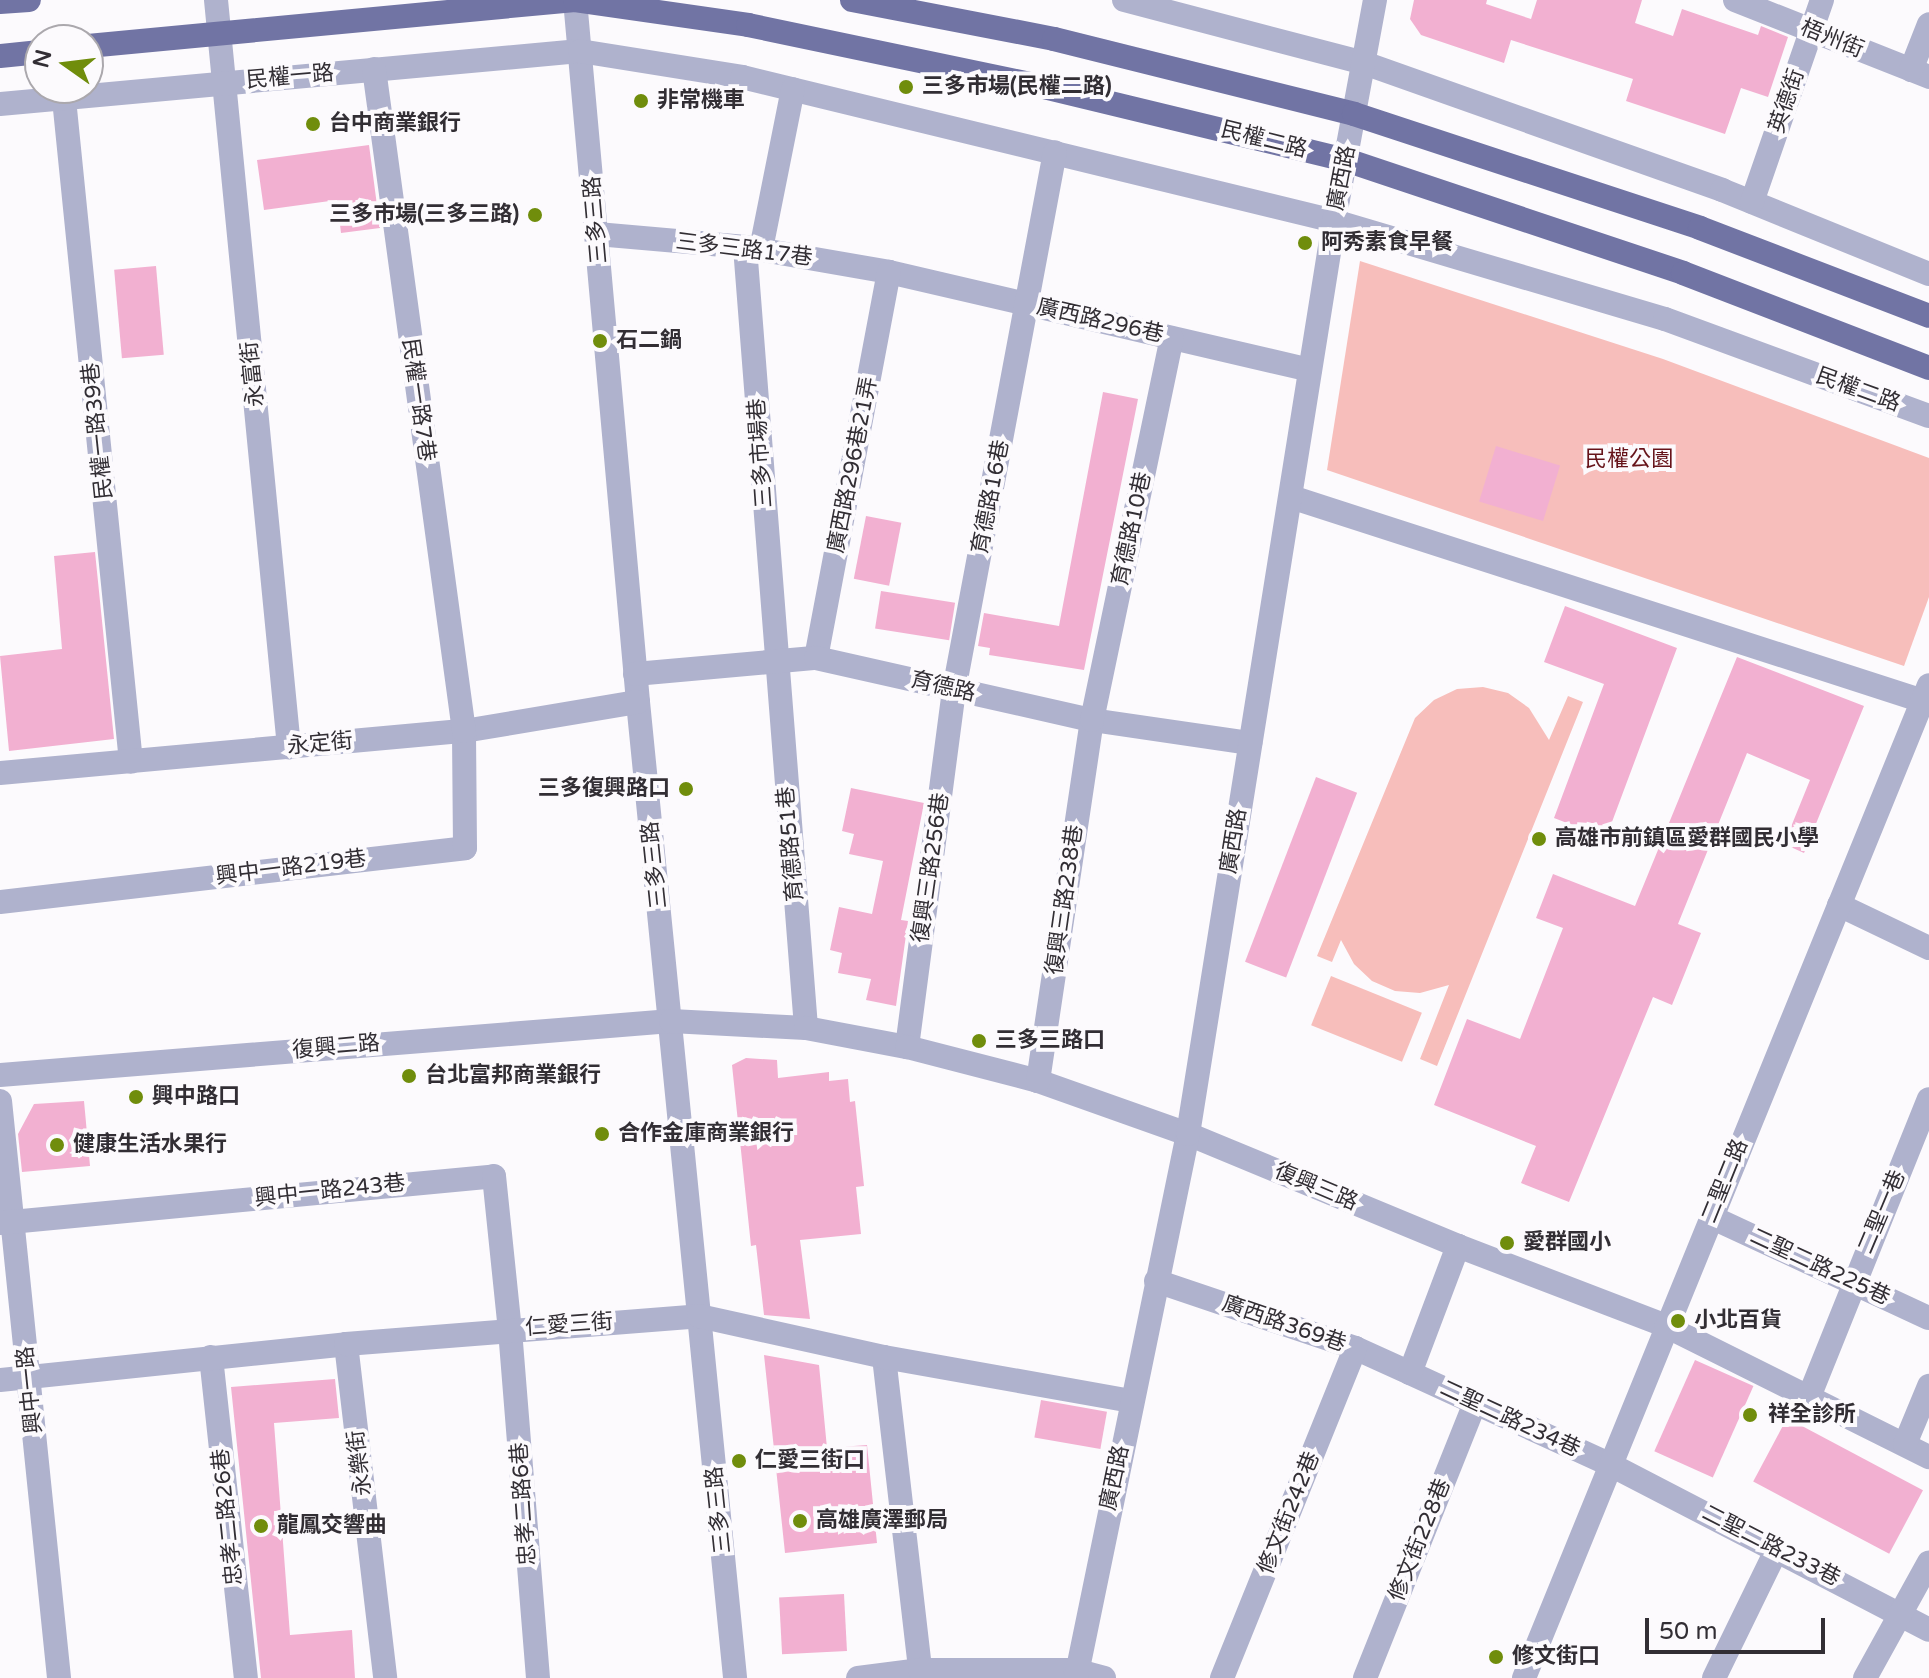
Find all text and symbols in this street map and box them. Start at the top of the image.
street label: 梧州街 [1796,14,1868,64]
north arrow [24,24,104,104]
text: N [28,47,57,70]
street label: 民權一路 [245,60,335,94]
street label: 英德街 [1764,66,1810,136]
place label: 三多市場(民權二路) [922,74,1112,100]
marker: 三多市場(民權二路) [897,78,915,96]
place label: 非常機車 [657,88,745,114]
marker: 非常機車 [632,92,650,110]
place label: 台中商業銀行 [329,111,461,137]
marker: 台中商業銀行 [304,115,322,133]
street label: 民權二路 [1218,117,1310,163]
street label: 廣西路 [1323,143,1361,213]
street label: 三多三路 [579,175,613,265]
place label: 三多市場(三多三路) [329,202,519,228]
marker: 三多市場(三多三路) [526,206,544,224]
street label: 三多三路17巷 [674,229,814,271]
place label: 阿秀素食早餐 [1321,230,1453,256]
marker: 阿秀素食早餐 [1296,234,1314,252]
street label: 廣西路296巷 [1034,294,1166,348]
place label: 石二鍋 [616,328,682,354]
marker: 石二鍋 [591,332,609,350]
street label: 民權一路7巷 [396,337,440,463]
street label: 永富街 [236,340,270,408]
street label: 民權一路39巷 [78,361,118,501]
street label: 民權二路 [1812,363,1904,417]
street label: 廣西路296巷21弄 [823,375,883,555]
street label: 三多市場巷 [744,397,778,509]
street label: 育德路16巷 [967,438,1015,556]
park label: 民權公園 [1585,447,1673,473]
street label: 育德路10巷 [1107,470,1157,588]
street label: 育德路 [908,667,978,707]
street label: 永定街 [286,728,354,760]
place label: 三多復興路口 [538,776,670,802]
marker: 三多復興路口 [677,780,695,798]
street label: 育德路51巷 [773,785,809,903]
street label: 復興三路256巷 [907,791,955,945]
street label: 廣西路 [1216,806,1252,876]
street label: 三多三路 [637,820,673,910]
street label: 復興三路238巷 [1041,823,1089,977]
place label: 高雄市前鎮區愛群國民小學 [1555,826,1819,852]
marker: 高雄市前鎮區愛群國民小學 [1530,830,1548,848]
street label: 興中一路219巷 [214,846,368,890]
place label: 三多三路口 [995,1028,1105,1054]
street label: 復興二路 [291,1030,381,1064]
marker: 三多三路口 [970,1032,988,1050]
place label: 台北富邦商業銀行 [425,1063,601,1089]
marker: 台北富邦商業銀行 [400,1067,418,1085]
place label: 興中路口 [152,1084,240,1110]
marker: 興中路口 [127,1088,145,1106]
place label: 合作金庫商業銀行 [618,1121,794,1147]
marker: 合作金庫商業銀行 [593,1125,611,1143]
place label: 健康生活水果行 [73,1132,227,1158]
street label: 二聖二路 [1696,1135,1754,1227]
marker: 健康生活水果行 [48,1136,66,1154]
street label: 復興三路 [1270,1158,1362,1216]
street label: 二聖一巷 [1853,1166,1911,1258]
street label: 興中一路243巷 [253,1170,407,1212]
street label: 二聖二路225巷 [1746,1223,1894,1311]
place label: 愛群國小 [1523,1230,1611,1256]
marker: 愛群國小 [1498,1234,1516,1252]
street label: 廣西路369巷 [1219,1290,1349,1358]
place label: 小北百貨 [1694,1308,1782,1334]
street label: 仁愛三街 [524,1309,614,1341]
marker: 小北百貨 [1669,1312,1687,1330]
street label: 興中一路 [12,1345,48,1435]
street label: 二聖二路234巷 [1436,1375,1584,1463]
place label: 祥全診所 [1768,1402,1856,1428]
marker: 祥全診所 [1739,1404,1761,1426]
street label: 永樂街 [343,1429,377,1497]
street label: 忠孝二路6巷 [507,1441,541,1567]
street label: 廣西路 [1095,1443,1135,1513]
street label: 忠孝二路26巷 [208,1447,248,1587]
place label: 仁愛三街口 [755,1448,865,1474]
street label: 修文街242巷 [1253,1448,1325,1578]
marker: 仁愛三街口 [730,1452,748,1470]
street label: 三多三路 [701,1465,737,1555]
street label: 修文街228巷 [1384,1475,1456,1605]
street label: 二聖二路233巷 [1698,1500,1844,1592]
place label: 高雄廣澤郵局 [816,1508,948,1534]
marker: 高雄廣澤郵局 [791,1512,809,1530]
place label: 龍鳳交響曲 [277,1513,387,1539]
marker: 龍鳳交響曲 [252,1517,270,1535]
scale bar [1649,1602,1829,1652]
text: 50 m [1659,1617,1717,1646]
place label: 修文街口 [1512,1644,1600,1670]
marker: 修文街口 [1487,1648,1505,1666]

